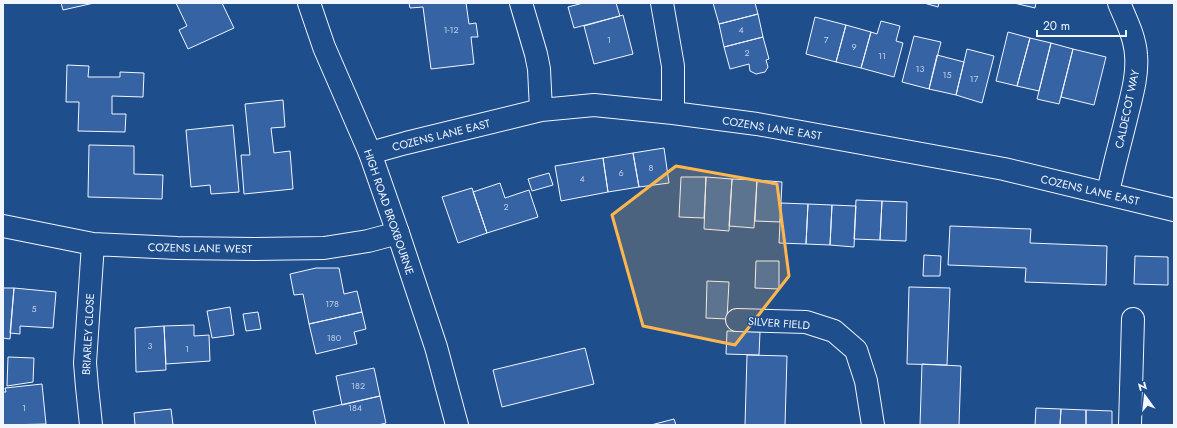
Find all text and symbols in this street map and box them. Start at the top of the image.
scale bar [1037,12,1126,38]
text: 20 m [1043,17,1070,35]
house number: 1-12 [443,23,459,36]
house number: 4 [738,23,744,36]
house number: 1 [607,33,611,46]
house number: 7 [824,33,829,46]
house number: 9 [851,40,857,53]
house number: 2 [744,46,750,59]
house number: 11 [878,49,886,62]
house number: 13 [916,62,925,75]
street label: CALDECOT WAY [1111,67,1143,150]
house number: 15 [942,68,952,81]
house number: 17 [970,72,979,85]
street label: COZENS LANE EAST [721,112,823,144]
street label: COZENS LANE EAST [390,115,492,155]
street label: HIGH ROAD BROXBOURNE [360,147,418,277]
house number: 8 [649,161,654,174]
house number: 6 [618,166,624,179]
street label: COZENS LANE EAST [1039,171,1141,209]
house number: 4 [579,172,585,185]
house number: 2 [503,200,509,213]
street label: COZENS LANE WEST [148,239,252,257]
street label: BRIARLEY CLOSE [78,293,98,375]
house number: 178 [325,297,339,310]
house number: 5 [31,302,37,315]
street label: SILVER FIELD [748,313,811,333]
house number: 180 [327,331,342,344]
house number: 3 [148,339,153,352]
house number: 1 [185,342,189,355]
north arrow [1125,376,1165,416]
text: N [1136,377,1149,395]
house number: 182 [351,379,365,392]
house number: 1 [22,401,26,414]
house number: 184 [348,401,362,414]

